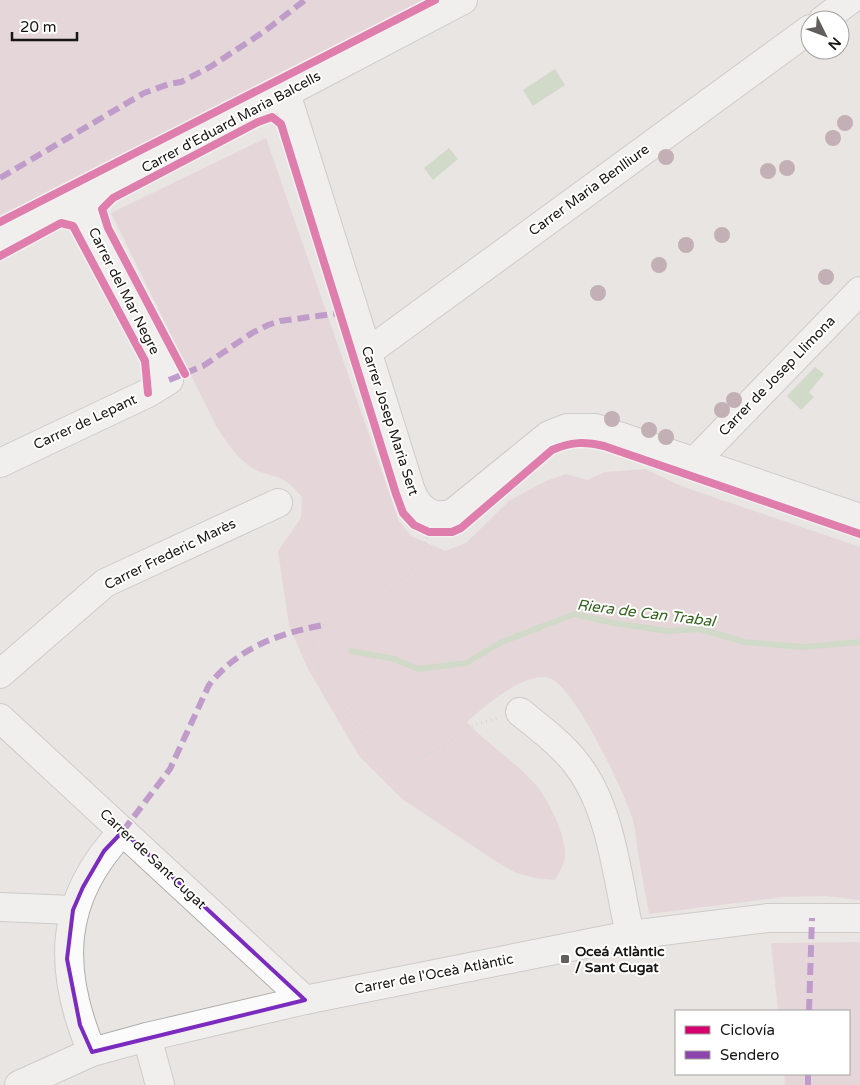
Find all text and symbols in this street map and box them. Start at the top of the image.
scale bar [12,10,78,42]
north arrow [800,10,850,60]
text: 20 m [20,18,57,36]
text: N [824,33,844,53]
street label: Carrer d'Eduard Maria Balcells [139,67,324,177]
street label: Carrer Maria Benlliure [525,140,653,239]
street label: Carrer del Mar Negre [85,225,163,357]
street label: Carrer de Josep Llimona [715,312,839,440]
street label: Carrer Josep Maria Sert [358,344,422,499]
street label: Carrer de Lepant [31,390,140,453]
street label: Carrer Frederic Marès [101,515,239,593]
water label: Riera de Can Trabal [576,596,718,631]
street label: Carrer de Sant Cugat [96,805,210,913]
place label: Oceá Atlàntic / Sant Cugat [575,943,665,976]
street label: Carrer de l'Oceà Atlàntic [353,950,515,998]
marker: Oceá Atlàntic / Sant Cugat [559,953,571,965]
legend [675,1010,850,1075]
text: Ciclovía [720,1021,775,1039]
text: Sendero [720,1046,779,1064]

